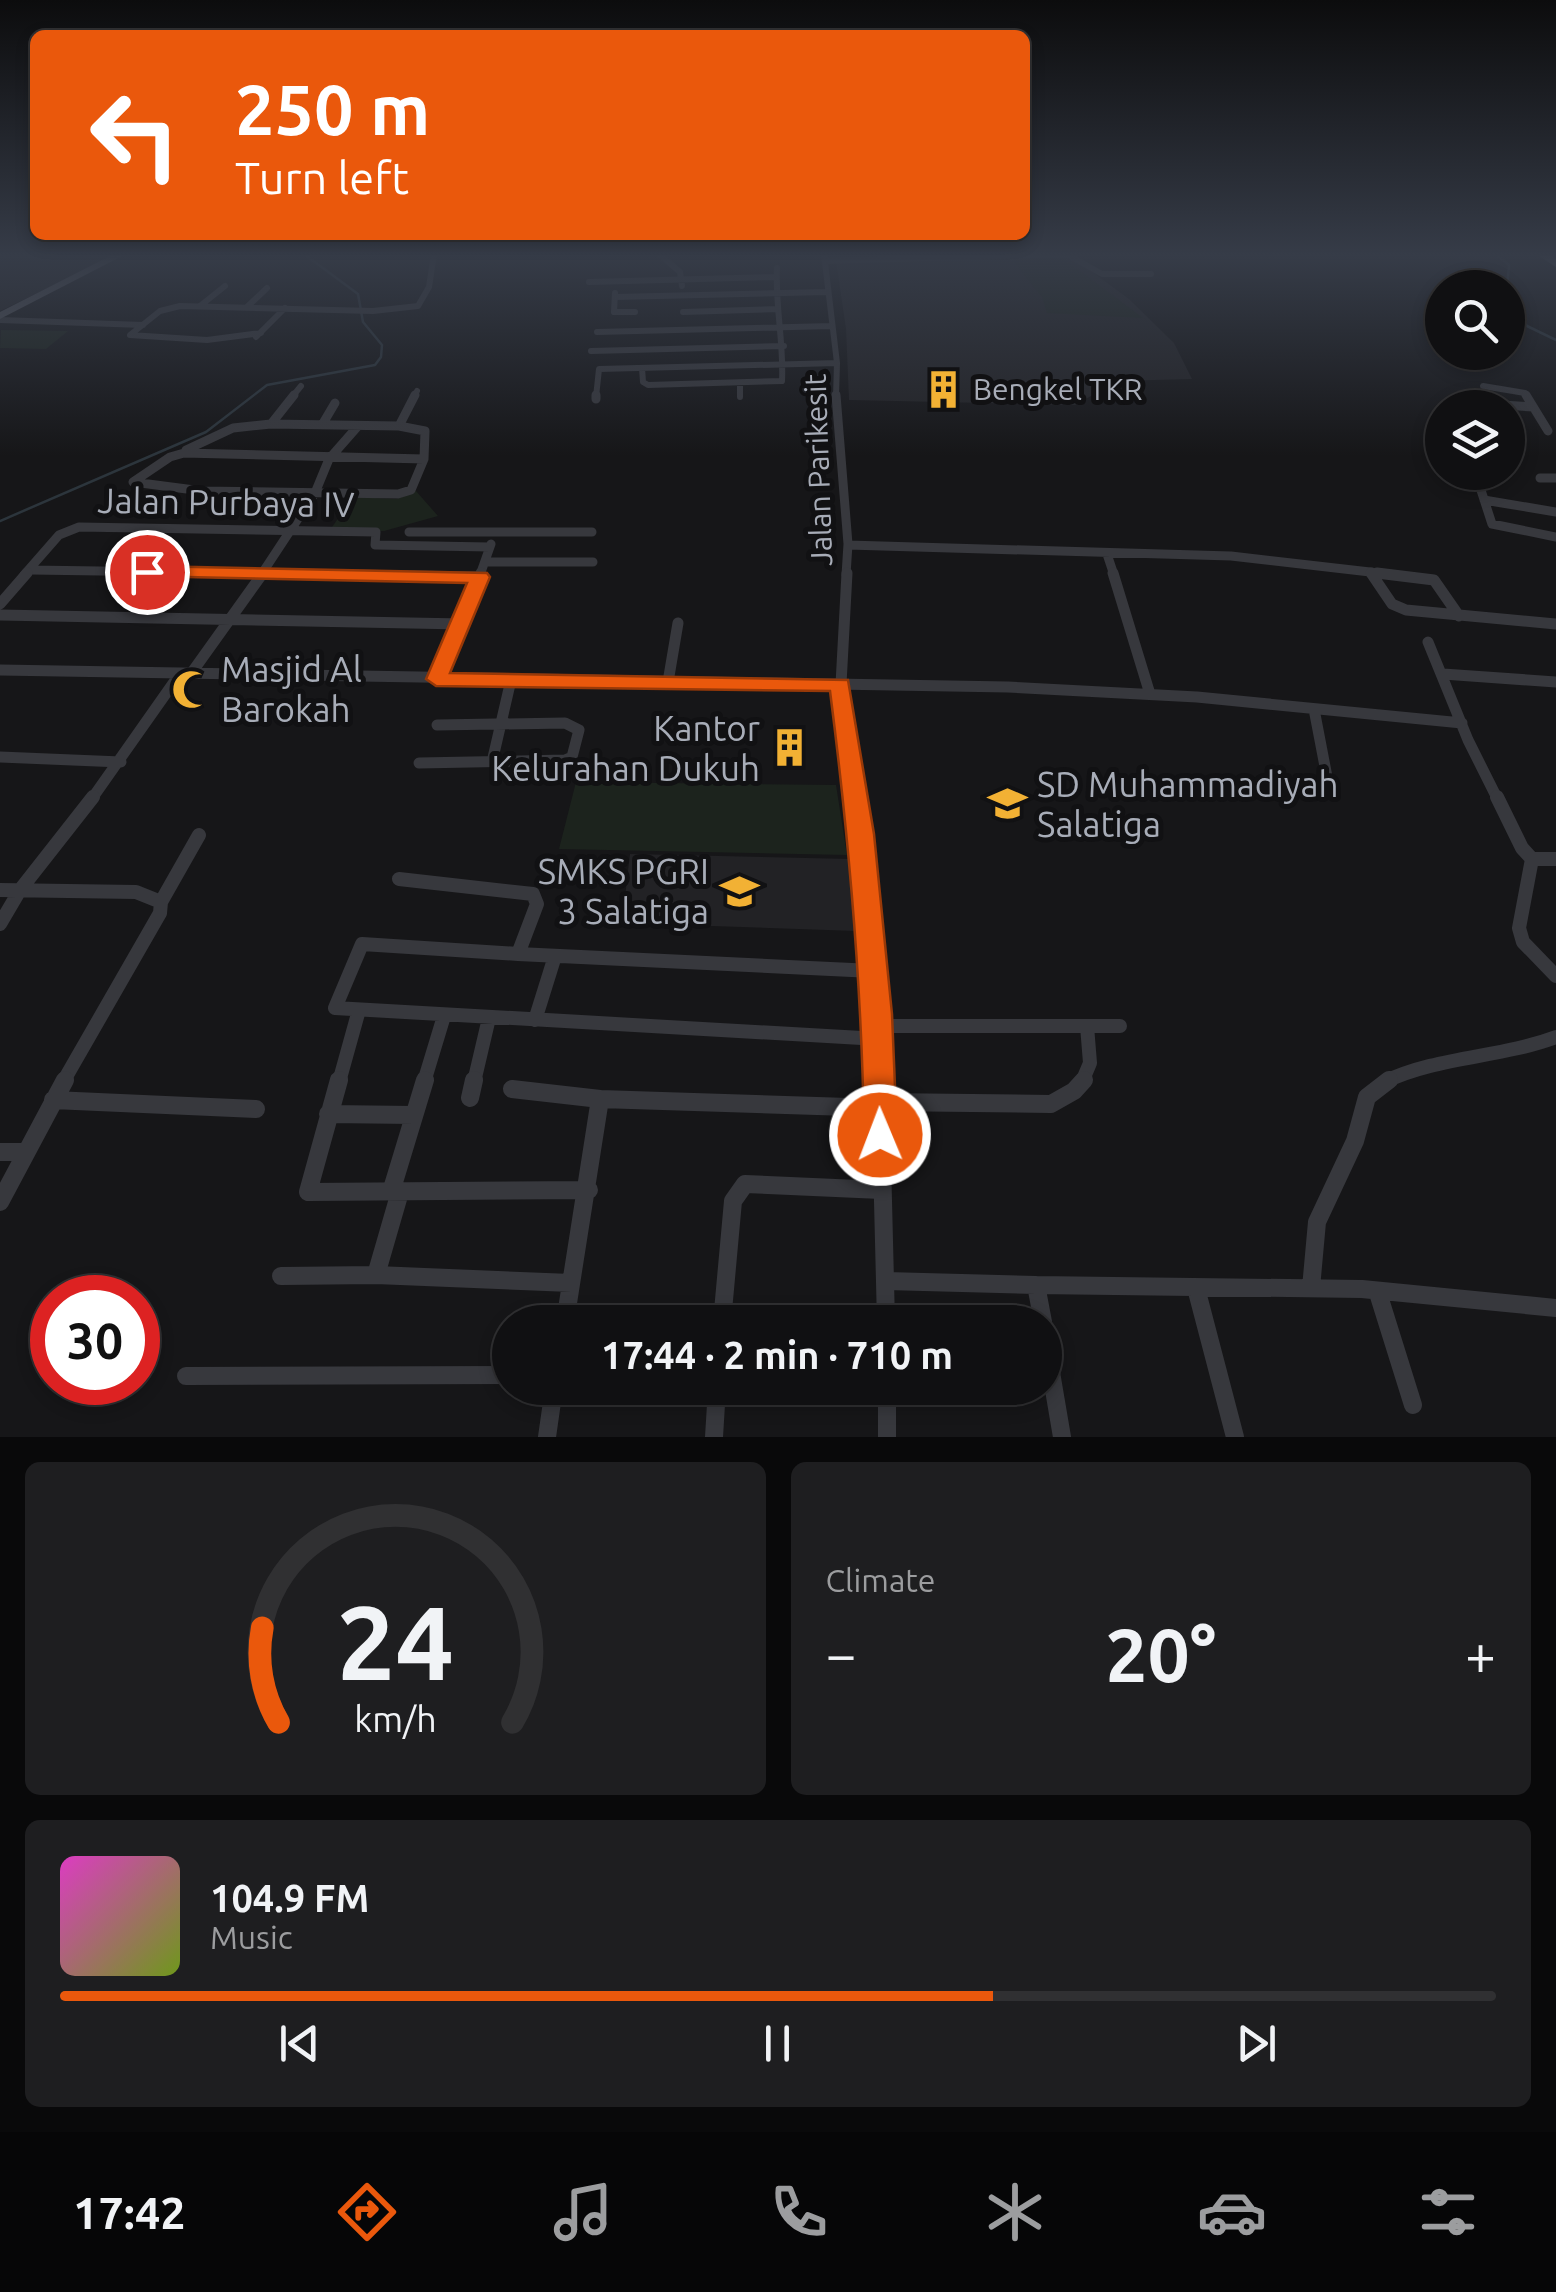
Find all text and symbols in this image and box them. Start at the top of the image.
icon: left [70,70,200,200]
text: 250 m [235,70,430,148]
text: Turn left [235,152,409,203]
map controls [1425,270,1525,490]
button: search [1425,270,1525,370]
building icon: Bengkel TKR [922,368,964,410]
place label: Bengkel TKR [973,372,1143,406]
street label: Jalan Parikesit [798,373,838,567]
button: layers [1425,390,1525,490]
street label: Jalan Purbaya IV [97,480,355,524]
pin [105,530,190,615]
icon: arrive [120,545,175,600]
place label: Masjid Al Barokah [221,649,362,729]
mosque icon: Masjid Al Barokah [170,668,212,710]
place label: Kantor Kelurahan Dukuh [491,708,760,788]
building icon: Kantor Kelurahan Dukuh [769,727,811,769]
place label: SD Muhammadiyah Salatiga [1037,764,1339,844]
school or university icon: SD Muhammadiyah Salatiga [986,783,1028,825]
place label: SMKS PGRI 3 Salatiga [538,851,709,931]
school or university icon: SMKS PGRI 3 Salatiga [718,870,760,912]
position arrow [828,1083,932,1187]
speed limit sign: 30 [30,1275,160,1405]
text: 17:44 · 2 min · 710 m [601,1334,953,1376]
text: Climate [826,1562,936,1598]
text: 24 [337,1583,454,1700]
text: 20° [1105,1612,1216,1696]
text: − [826,1623,857,1684]
text: + [1465,1623,1496,1684]
text: km/h [354,1699,437,1739]
text: 104.9 FM [210,1877,369,1919]
text: Music [210,1919,293,1955]
icon: previous [272,2016,327,2071]
icon: pause [750,2016,805,2071]
icon: next [1229,2016,1284,2071]
icon: directions [332,2177,402,2247]
icon: music [548,2177,618,2247]
icon: phone [764,2177,834,2247]
icon: climate [980,2177,1050,2247]
icon: car [1197,2177,1267,2247]
icon: filters [1413,2177,1483,2247]
text: 17:42 [73,2187,186,2238]

